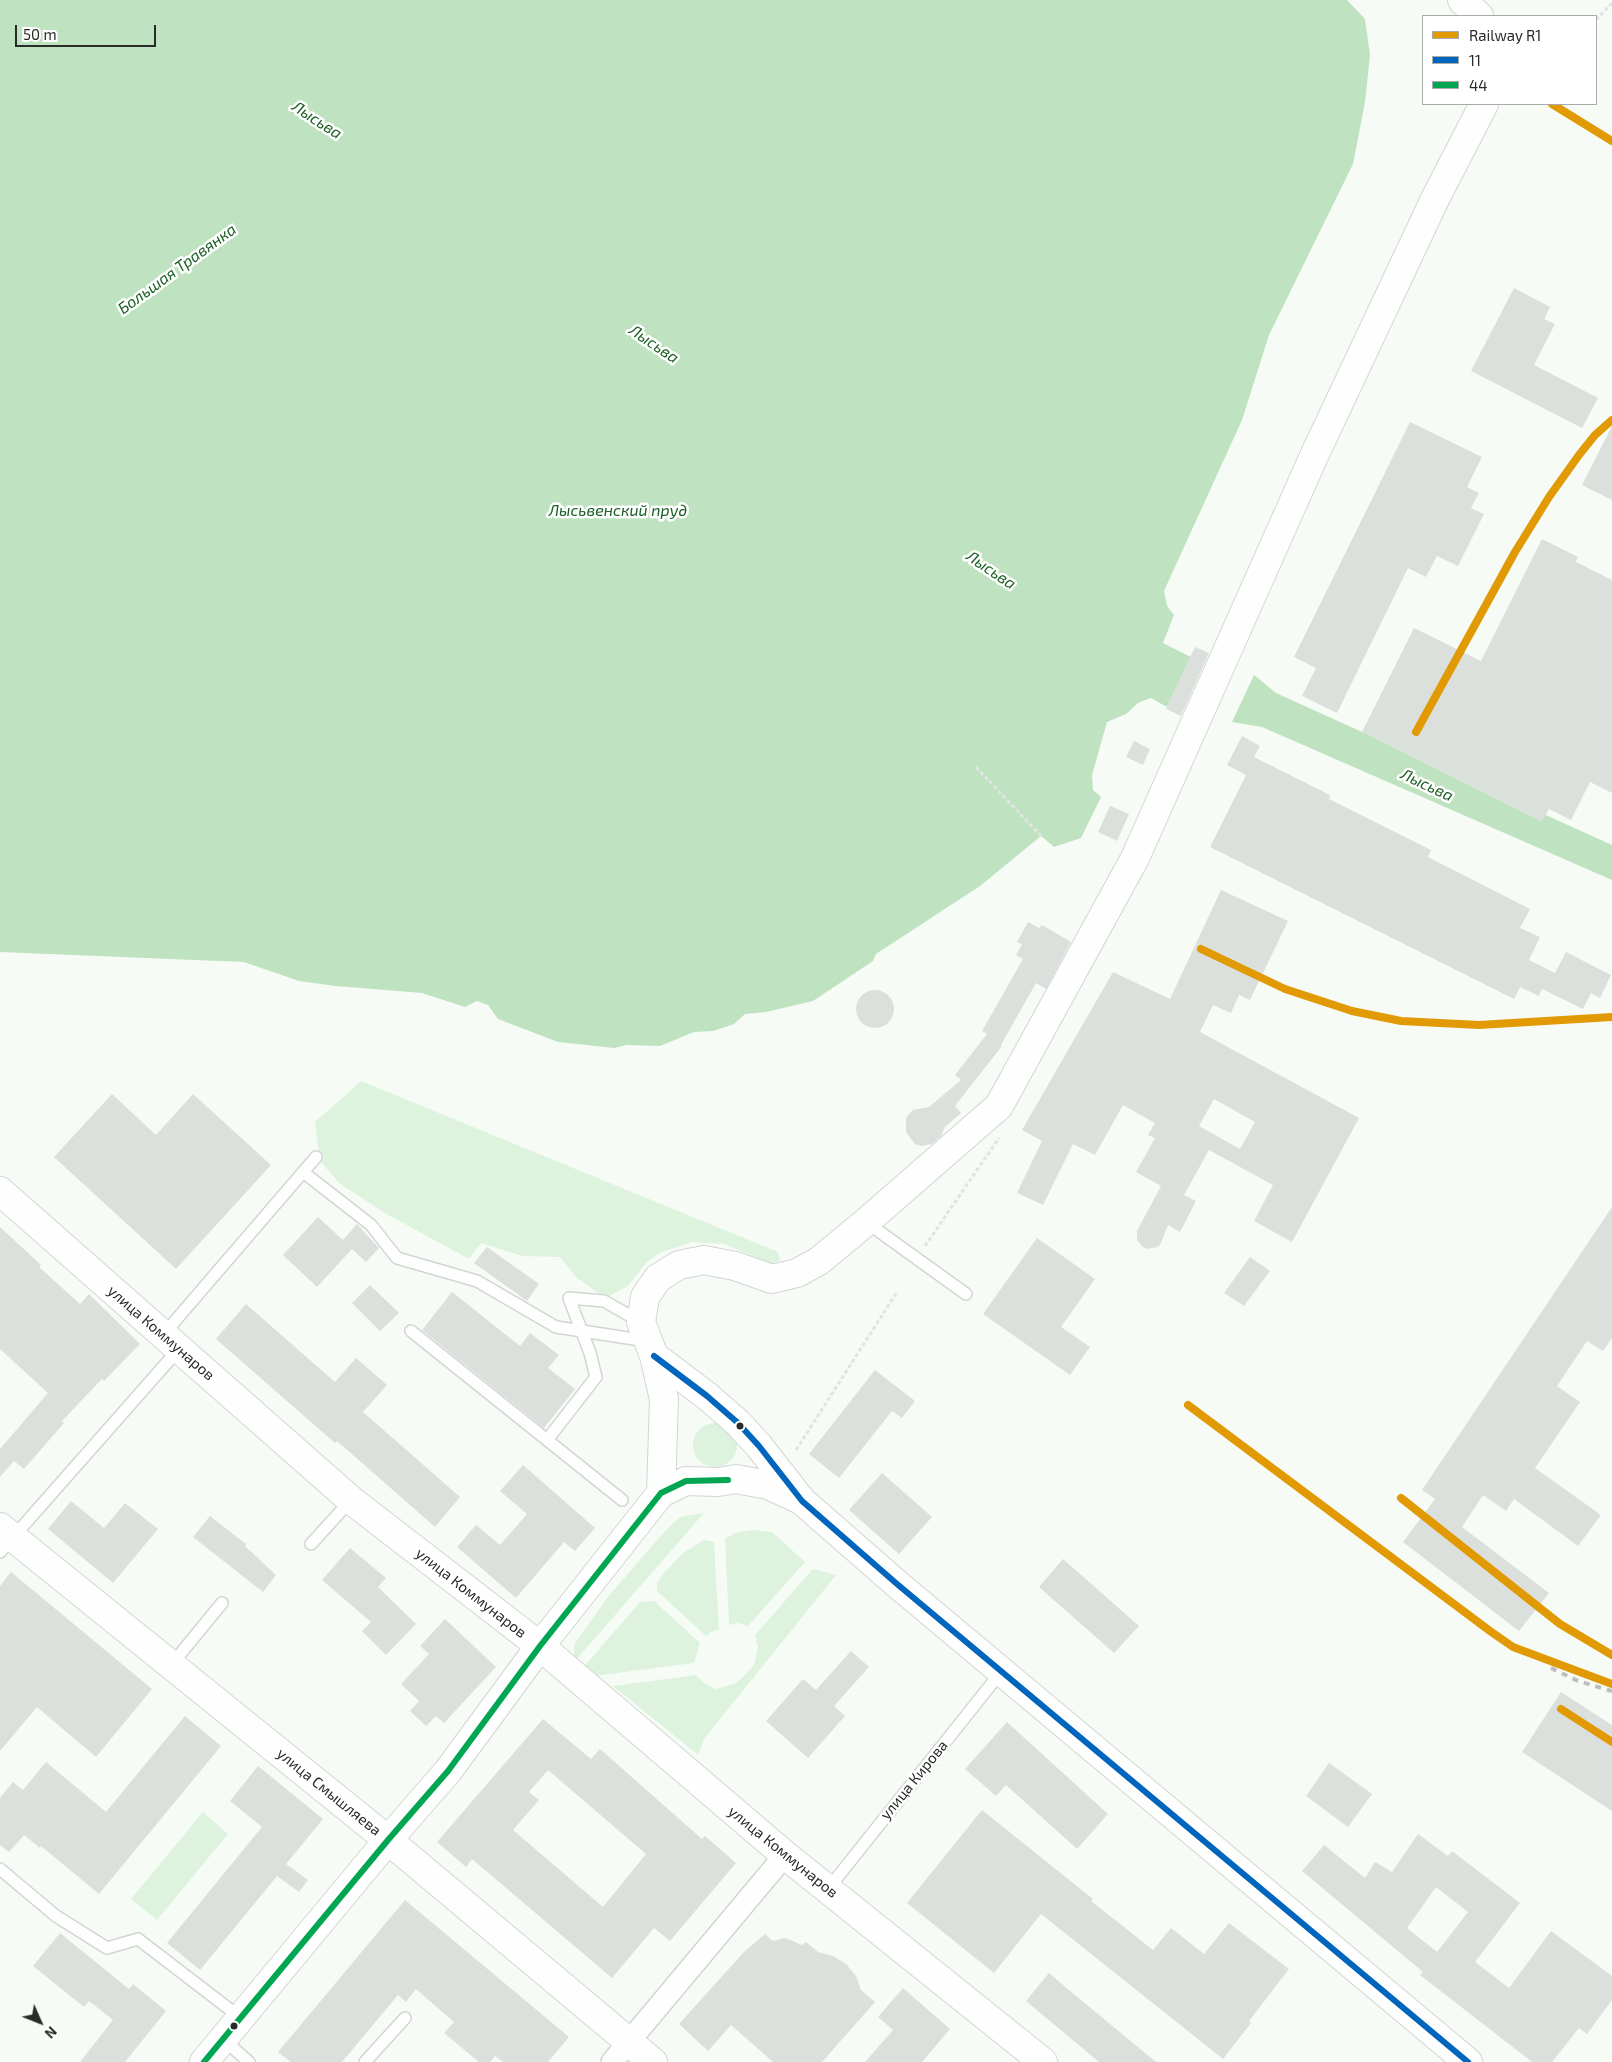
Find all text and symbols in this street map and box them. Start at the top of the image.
scale bar [18,15,159,47]
legend [1422,15,1597,105]
text: 50 m [23,25,57,43]
text: Railway R1 [1469,26,1541,44]
text: 11 [1469,51,1481,69]
text: 44 [1469,76,1487,94]
water label: Лысьва [288,97,346,143]
water label: Большая Травянка [114,220,240,318]
water label: Лысьва [626,320,682,368]
water label: Лысьвенский пруд [549,501,687,521]
water label: Лысьва [963,546,1019,594]
water label: Лысьва [1398,765,1456,805]
street label: улица Коммунаров [104,1282,218,1384]
unlabelled marker [735,1421,745,1431]
street label: улица Коммунаров [412,1544,530,1642]
street label: улица Кирова [877,1737,951,1823]
street label: улица Смышляева [273,1744,385,1840]
street label: улица Коммунаров [725,1802,841,1902]
north arrow [15,1997,65,2047]
unlabelled marker [229,2021,239,2031]
text: N [42,2023,61,2042]

